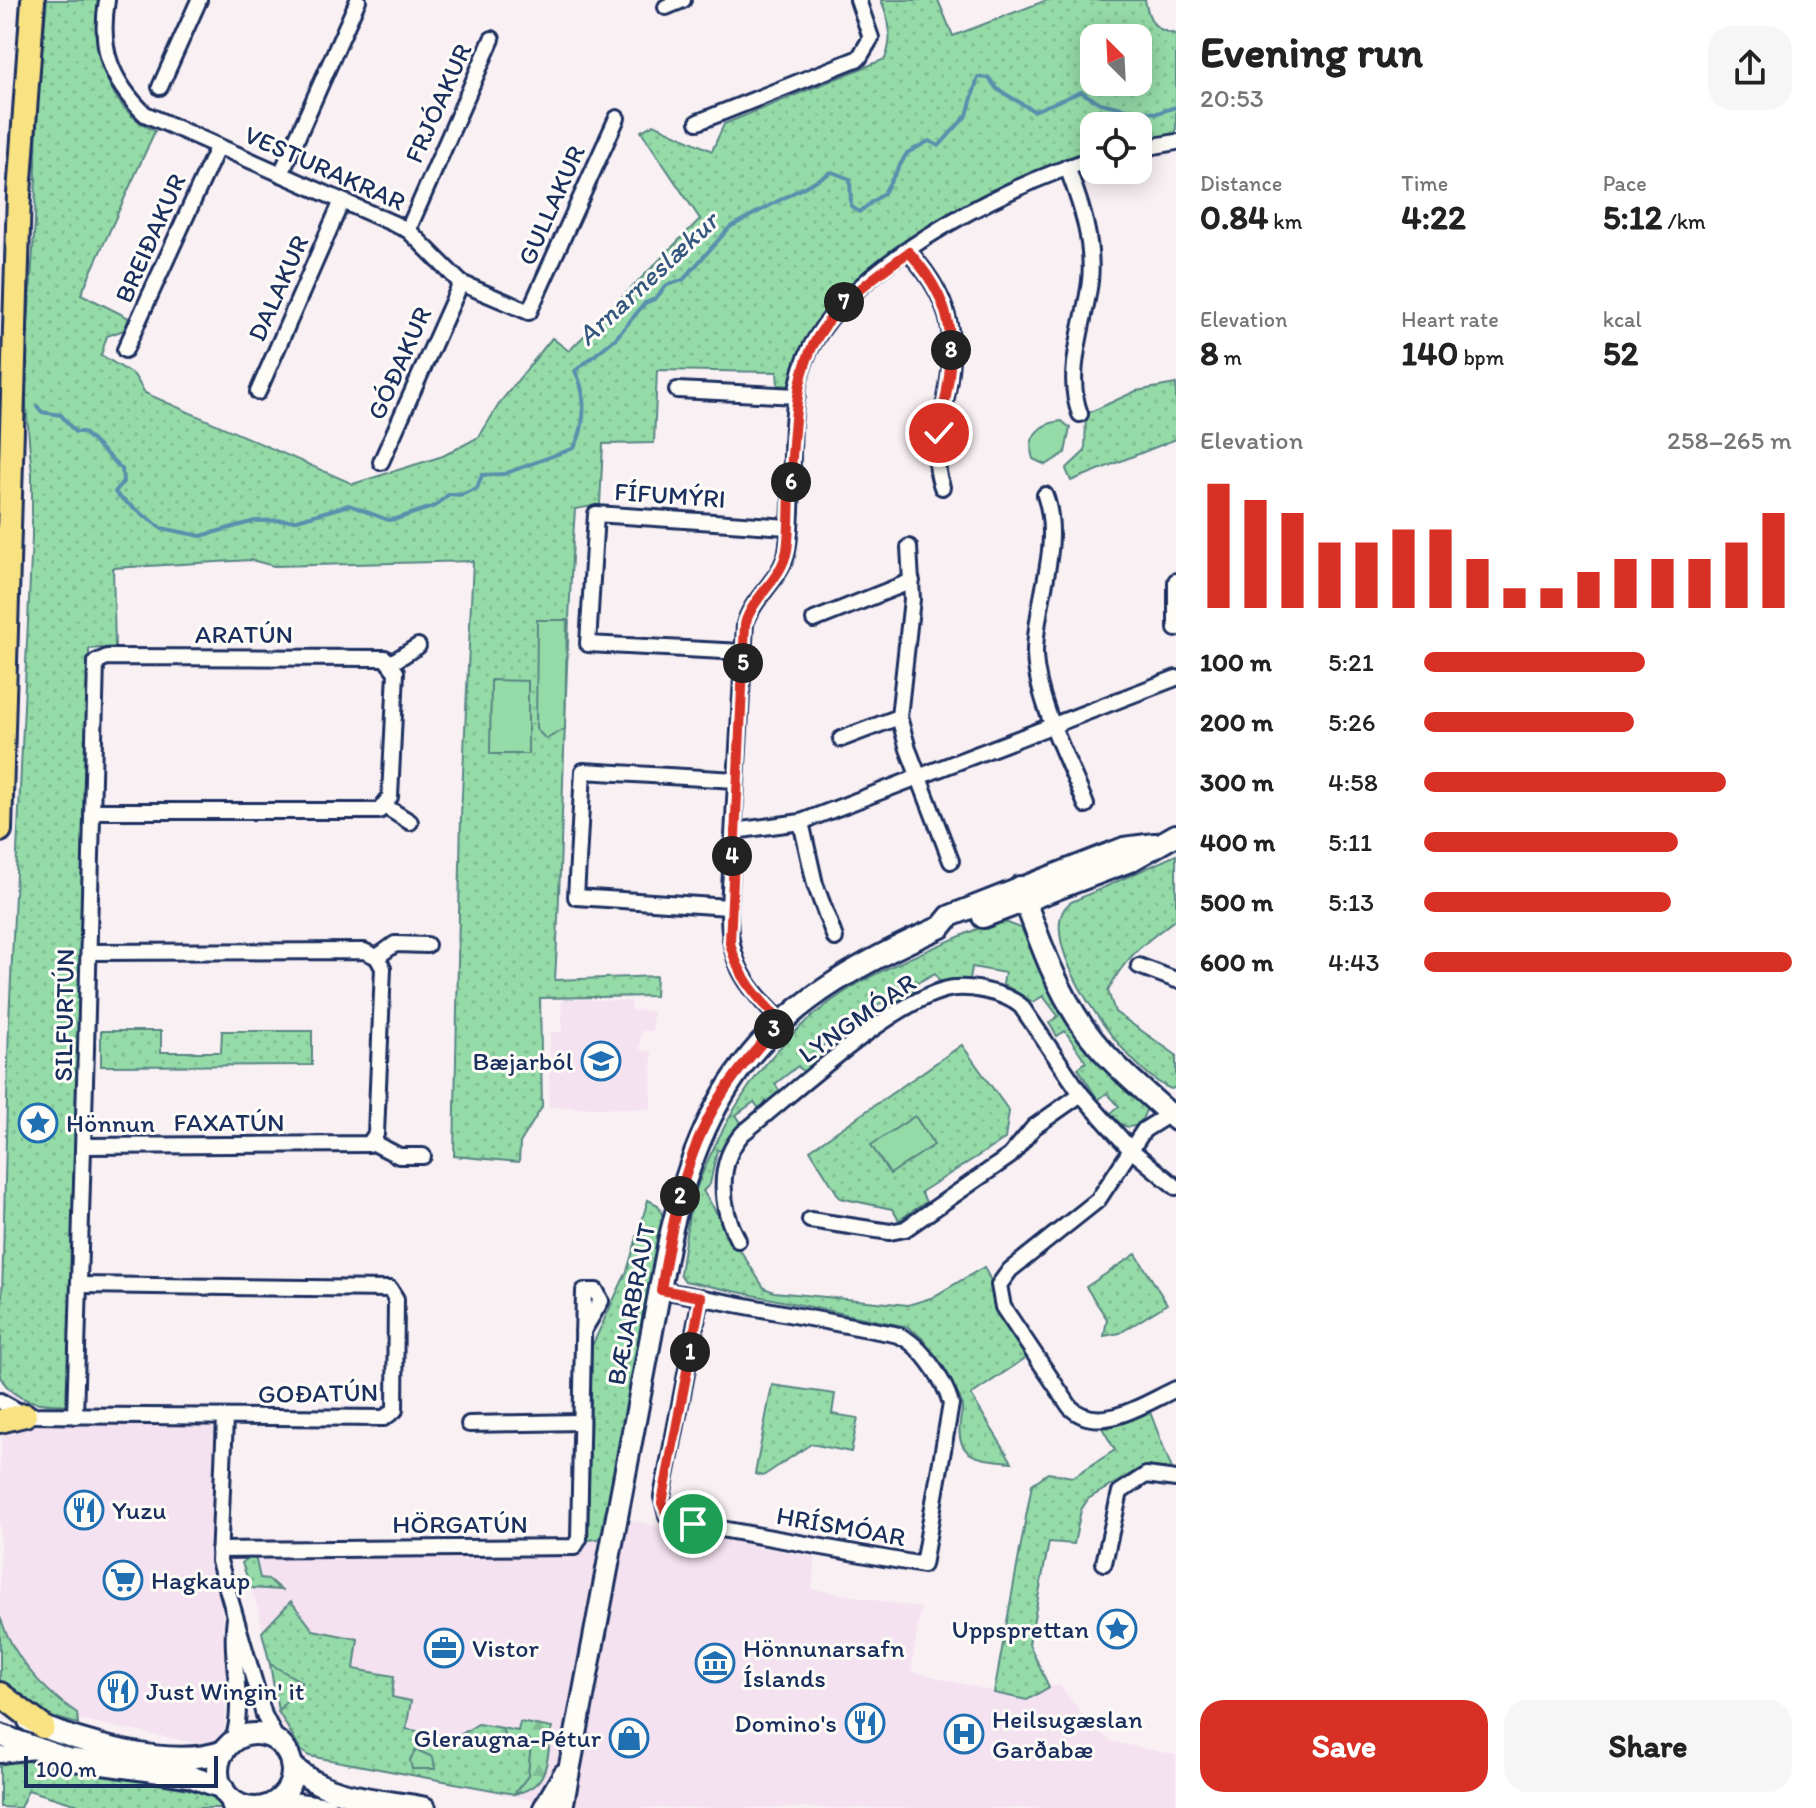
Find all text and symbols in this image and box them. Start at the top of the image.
north arrow [1080,24,1152,96]
map controls [1080,24,1152,184]
text: Evening run [1200,25,1423,78]
button: share [1708,26,1792,110]
street label: FRJÓAKUR [397,38,479,168]
text: 20:53 [1200,82,1264,114]
button: locate [1080,112,1152,184]
street label: VESTURAKRAR [239,118,411,218]
street label: GULLAKUR [510,140,592,270]
street label: BREIÐAKUR [107,169,193,307]
text: Distance [1200,170,1282,197]
text: Time [1401,170,1448,197]
text: Pace [1603,170,1647,197]
text: 0.84 [1200,197,1268,238]
text: 4:22 [1401,197,1466,238]
text: 5:12 [1603,197,1663,238]
water label: Arnarneslækur [569,202,727,352]
text: km [1268,208,1302,235]
text: /km [1663,208,1706,235]
street label: DALAKUR [240,230,316,346]
pin: 7 [824,282,864,322]
text: 7 [839,288,849,315]
street label: GÓÐAKUR [360,301,438,425]
text: Elevation [1200,306,1287,333]
text: Heart rate [1401,306,1499,333]
text: kcal [1603,306,1642,333]
pin: 8 [931,330,971,370]
text: 8 [1200,333,1219,374]
text: 140 [1401,333,1458,374]
text: 52 [1603,333,1638,374]
text: 8 [945,336,957,363]
text: m [1219,344,1242,371]
text: bpm [1458,344,1504,371]
pin [905,399,973,467]
icon: check [917,411,961,455]
text: Elevation [1200,424,1303,456]
text: 258–265 m [1667,424,1792,456]
pin: 6 [771,462,811,502]
text: 6 [785,468,797,495]
street label: FÍFUMÝRI [613,475,727,515]
street label: ARATÚN [195,618,293,650]
pin: 5 [723,643,763,683]
text: 100 m [1200,646,1272,678]
text: 5:21 [1328,646,1374,678]
text: 5 [737,649,749,676]
text: 200 m [1200,706,1273,738]
text: 5:26 [1328,706,1375,738]
text: 300 m [1200,766,1274,798]
text: 4:58 [1328,766,1378,798]
text: 400 m [1200,826,1275,858]
text: 5:11 [1328,826,1372,858]
pin: 4 [712,836,752,876]
text: 4 [725,842,739,869]
text: 500 m [1200,886,1273,918]
text: 5:13 [1328,886,1374,918]
text: 600 m [1200,946,1274,978]
text: 4:43 [1328,946,1380,978]
street label: SILFURTÚN [47,948,81,1082]
street label: LYNGMÓAR [792,966,922,1070]
pin: 3 [754,1009,794,1049]
text: 3 [768,1015,780,1042]
school or university icon: Bæjarból [580,1040,622,1082]
place label: Bæjarból [472,1045,573,1077]
place icon: Hönnun [17,1102,59,1144]
street label: FAXATÚN [173,1106,285,1138]
place label: Hönnun [66,1107,155,1139]
pin: 2 [660,1176,700,1216]
text: 2 [674,1182,686,1209]
street label: BÆJARBRAUT [600,1220,662,1388]
pin: 1 [670,1332,710,1372]
text: 1 [685,1338,695,1365]
street label: GOÐATÚN [257,1376,379,1410]
restaurant icon: Yuzu [63,1489,105,1531]
pin [659,1490,727,1558]
place label: Yuzu [112,1494,167,1526]
street label: HRÍSMÓAR [774,1499,908,1553]
icon: arrive [671,1502,715,1546]
street label: HÖRGATÚN [392,1508,528,1540]
supermarket icon: Hagkaup [102,1559,144,1601]
place label: Hagkaup [151,1564,250,1596]
place icon: Uppsprettan [1096,1608,1138,1650]
place label: Uppsprettan [951,1613,1089,1645]
office icon: Vistor [423,1627,465,1669]
place label: Vistor [472,1632,539,1664]
place label: Hönnunarsafn Íslands [743,1632,905,1694]
museum icon: Hönnunarsafn Íslands [694,1642,736,1684]
restaurant icon: Just Wingin' it [97,1670,139,1712]
place label: Just Wingin' it [146,1675,305,1707]
button: Save [1200,1700,1488,1792]
button: Share [1504,1700,1792,1792]
restaurant icon: Domino's [844,1702,886,1744]
place label: Heilsugæslan Garðabæ [992,1703,1143,1765]
place label: Domino's [734,1707,837,1739]
hospital icon: Heilsugæslan Garðabæ [943,1713,985,1755]
shop icon: Gleraugna-Pétur [608,1717,650,1759]
place label: Gleraugna-Pétur [414,1722,602,1754]
scale bar [24,1752,218,1788]
text: 100 m [36,1756,97,1783]

